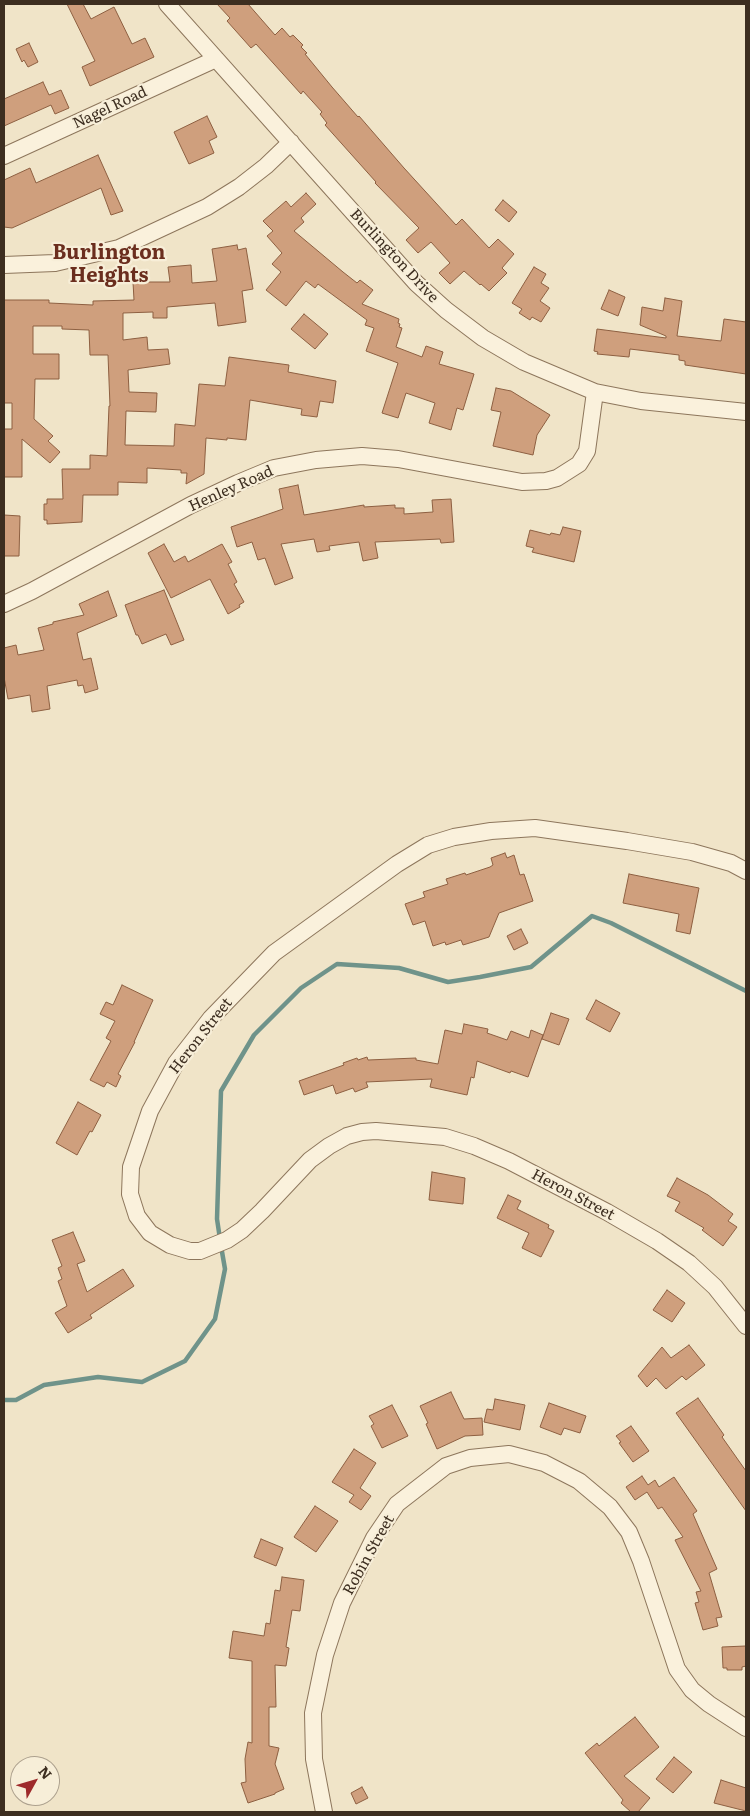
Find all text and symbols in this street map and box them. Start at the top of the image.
street label: Nagel Road [70,83,150,133]
street label: Burlington Drive [346,205,442,307]
district label: Burlington Heights [53,241,165,288]
street label: Henley Road [186,462,276,516]
street label: Heron Street [166,994,236,1078]
street label: Heron Street [528,1166,618,1224]
street label: Robin Street [340,1512,398,1598]
north arrow [10,1756,60,1806]
text: N [34,1761,57,1783]

